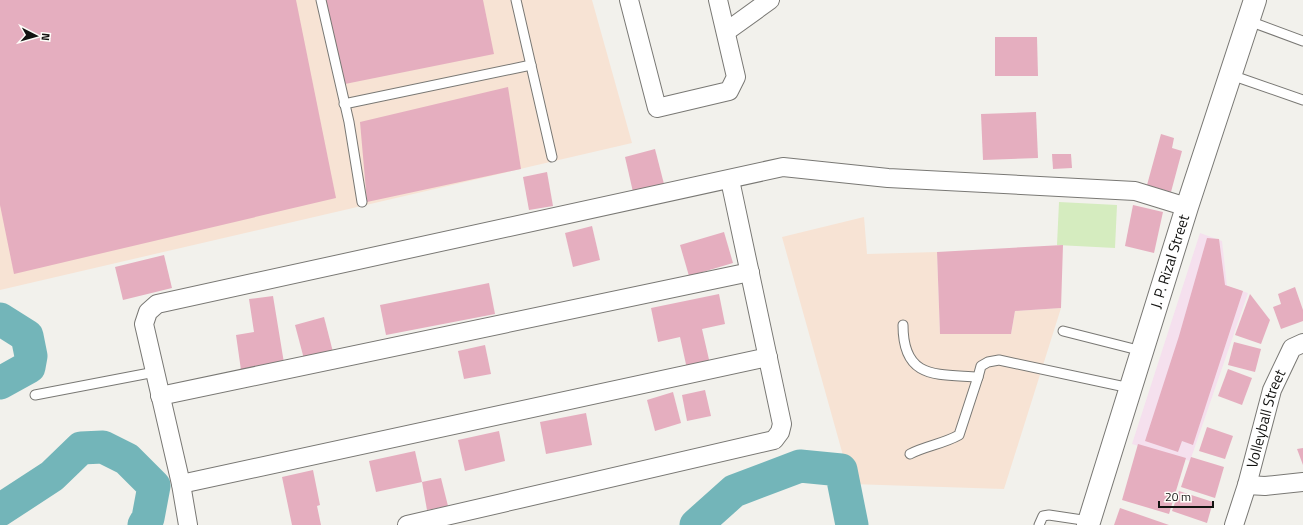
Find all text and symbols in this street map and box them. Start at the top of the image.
north arrow [16,16,56,56]
text: N [38,32,54,42]
street label: J. P. Rizal Street [1144,211,1195,311]
street label: Volleyball Street [1240,365,1292,471]
scale bar [1159,483,1213,509]
text: 20 m [1165,487,1191,506]

